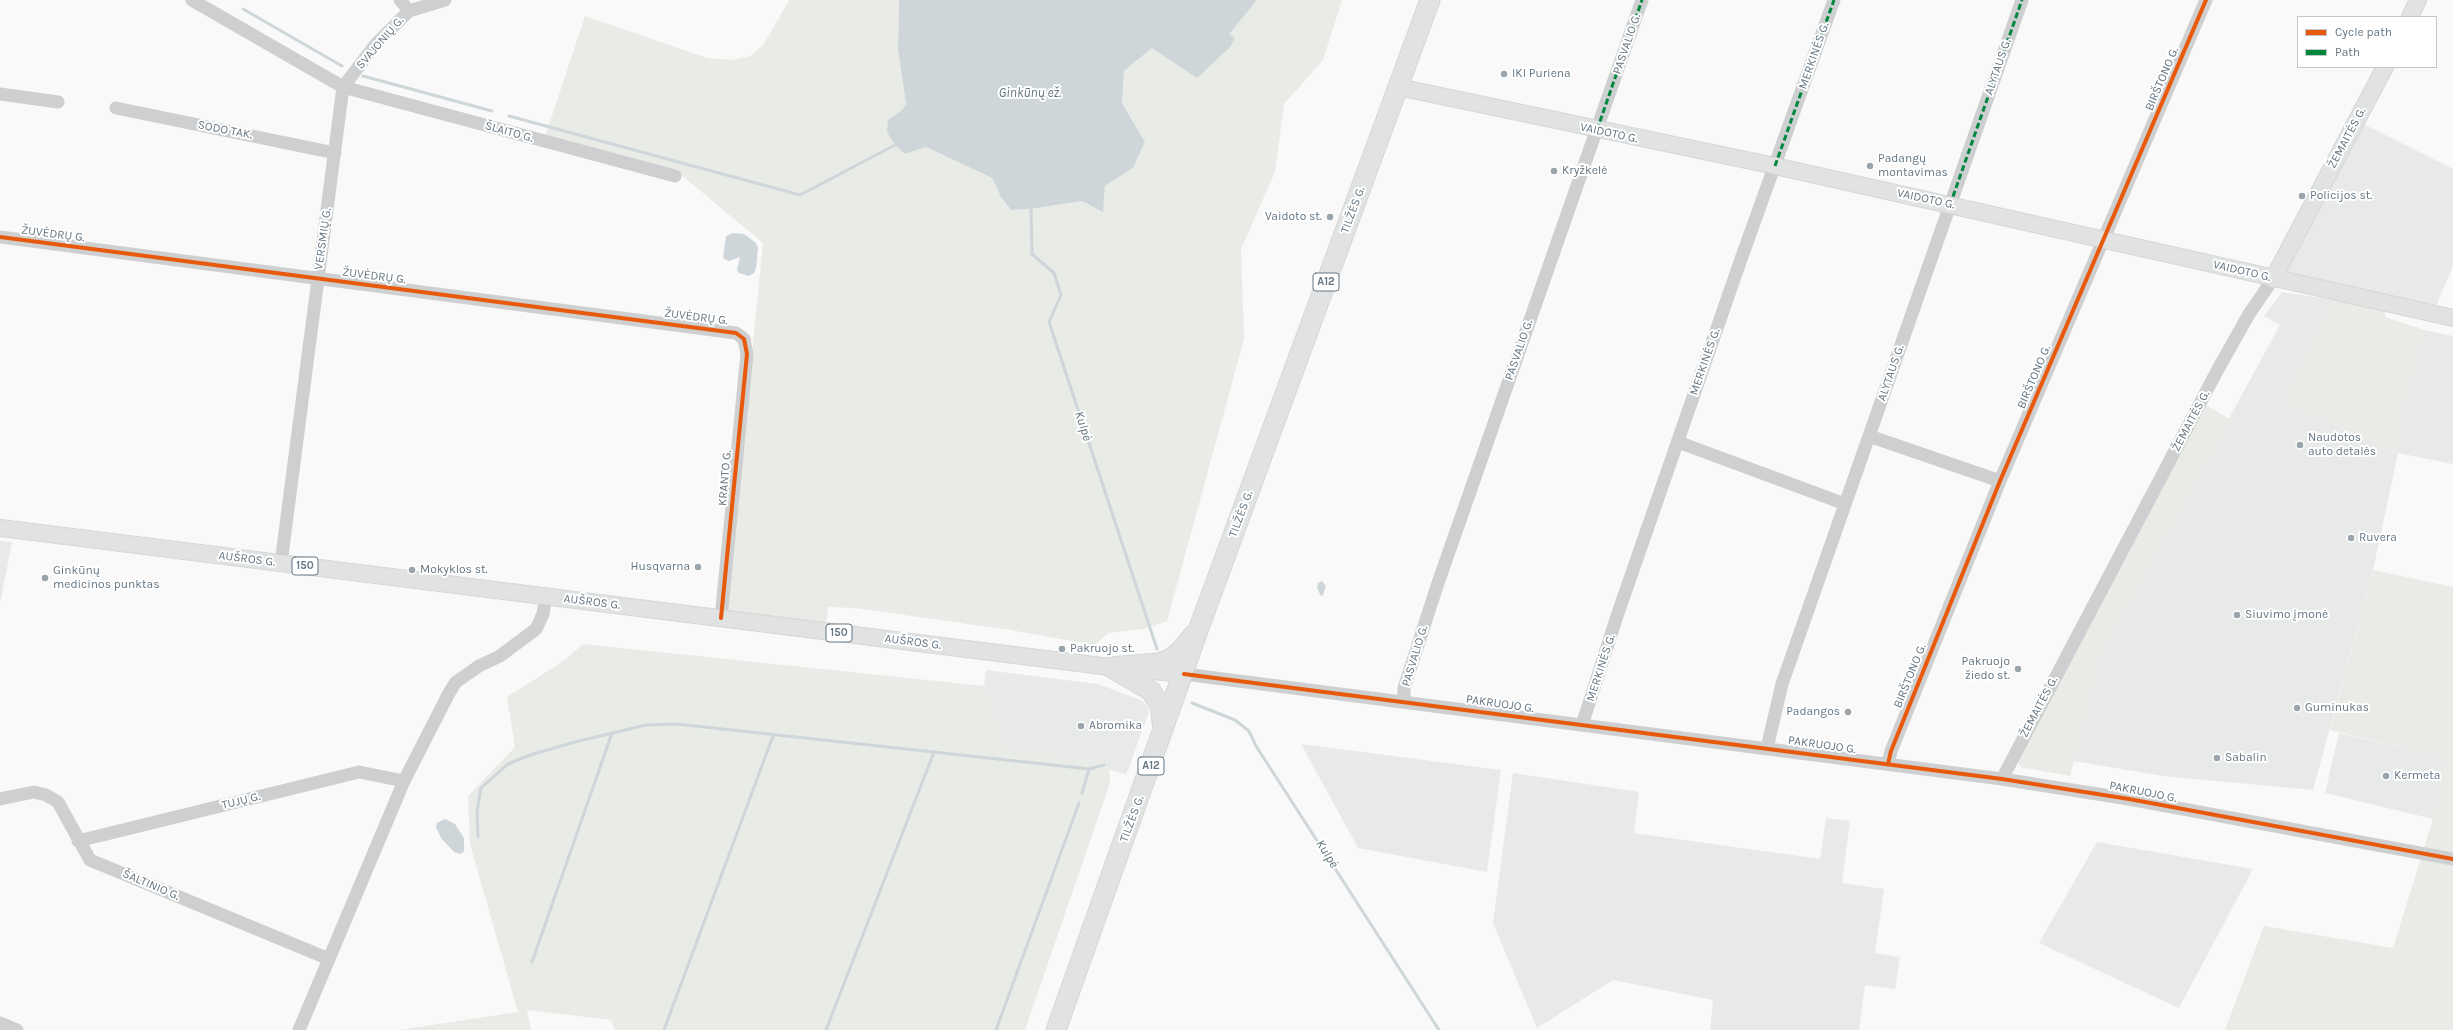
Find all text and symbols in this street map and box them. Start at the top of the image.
street label: PASVALIO G. [1610,12,1644,76]
street label: SVAJONIŲ G. [353,14,407,72]
legend [2297,16,2437,68]
street label: MERKINĖS G. [1796,21,1832,91]
text: Cycle path [2335,25,2392,39]
street label: ALYTAUS G. [1982,37,2014,97]
street label: BIRŠTONO G. [2142,45,2182,113]
text: Path [2335,45,2360,59]
place label: IKI Puriena [1512,67,1571,81]
marker: IKI Puriena [1499,69,1509,79]
water label: Ginkūnų ež. [999,85,1061,101]
street label: ŽEMAITĖS G. [2325,105,2369,171]
street label: SODO TAK. [196,118,254,142]
street label: ŠLAITO G. [483,119,535,145]
street label: VAIDOTO G. [1579,120,1639,146]
place label: Padangų montavimas [1878,152,1948,180]
marker: Padangų montavimas [1865,161,1875,171]
place label: Kryžkelė [1562,164,1607,178]
marker: Kryžkelė [1549,166,1559,176]
street label: TILŽĖS G. [1338,185,1368,235]
street label: VAIDOTO G. [1896,186,1956,212]
place label: Policijos st. [2310,189,2372,203]
marker: Policijos st. [2297,191,2307,201]
street label: VERSMIŲ G. [312,207,334,271]
place label: Vaidoto st. [1265,210,1322,224]
marker: Vaidoto st. [1325,212,1335,222]
street label: ŽUVĖDRŲ G. [20,223,86,245]
street label: VAIDOTO G. [2212,257,2272,285]
street label: ŽUVĖDRŲ G. [341,265,407,287]
road number: A12 [1313,273,1339,291]
street label: ŽUVĖDRŲ G. [663,306,729,328]
street label: PASVALIO G. [1502,318,1536,382]
street label: MERKINĖS G. [1687,327,1723,397]
street label: ALYTAUS G. [1875,343,1907,403]
street label: BIRŠTONO G. [2014,343,2054,411]
street label: ŽEMAITĖS G. [2169,388,2213,454]
water label: Kulpė [1071,409,1095,443]
place label: Naudotos auto detalės [2308,431,2376,459]
marker: Naudotos auto detalės [2295,440,2305,450]
street label: KRANTO G. [715,449,735,507]
street label: TILŽĖS G. [1226,489,1256,539]
place label: Ruvera [2359,531,2397,545]
marker: Ruvera [2346,533,2356,543]
street label: AUŠROS G. [218,548,276,570]
road number: 150 [292,557,318,575]
place label: Husqvarna [631,560,690,574]
marker: Husqvarna [693,562,703,572]
place label: Mokyklos st. [420,563,488,577]
place label: Ginkūnų medicinos punktas [53,564,160,592]
marker: Mokyklos st. [407,565,417,575]
marker: Ginkūnų medicinos punktas [40,573,50,583]
street label: AUŠROS G. [563,591,621,613]
place label: Siuvimo įmonė [2245,608,2328,622]
marker: Siuvimo įmonė [2232,610,2242,620]
road number: 150 [826,624,852,642]
street label: PASVALIO G. [1399,624,1431,688]
street label: AUŠROS G. [884,631,942,653]
street label: MERKINĖS G. [1583,633,1619,703]
place label: Pakruojo st. [1070,642,1134,656]
street label: BIRŠTONO G. [1891,642,1929,710]
marker: Pakruojo st. [1057,644,1067,654]
place label: Pakruojo žiedo st. [1962,655,2010,683]
marker: Pakruojo žiedo st. [2013,664,2023,674]
street label: ŽEMAITĖS G. [2017,674,2061,740]
street label: PAKRUOJO G. [1465,692,1535,716]
place label: Guminukas [2305,701,2369,715]
marker: Guminukas [2292,703,2302,713]
place label: Padangos [1786,705,1840,719]
marker: Padangos [1843,707,1853,717]
place label: Abromika [1089,719,1142,733]
marker: Abromika [1076,721,1086,731]
street label: PAKRUOJO G. [1787,733,1857,757]
place label: Sabalin [2225,751,2267,765]
marker: Sabalin [2212,753,2222,763]
road number: A12 [1138,757,1164,775]
place label: Kermeta [2394,769,2440,783]
marker: Kermeta [2381,771,2391,781]
street label: PAKRUOJO G. [2108,778,2178,806]
street label: TUJŲ G. [220,789,262,813]
street label: TILŽĖS G. [1117,794,1147,844]
water label: Kulpė [1312,837,1342,871]
street label: ŠALTINIO G. [120,867,182,903]

